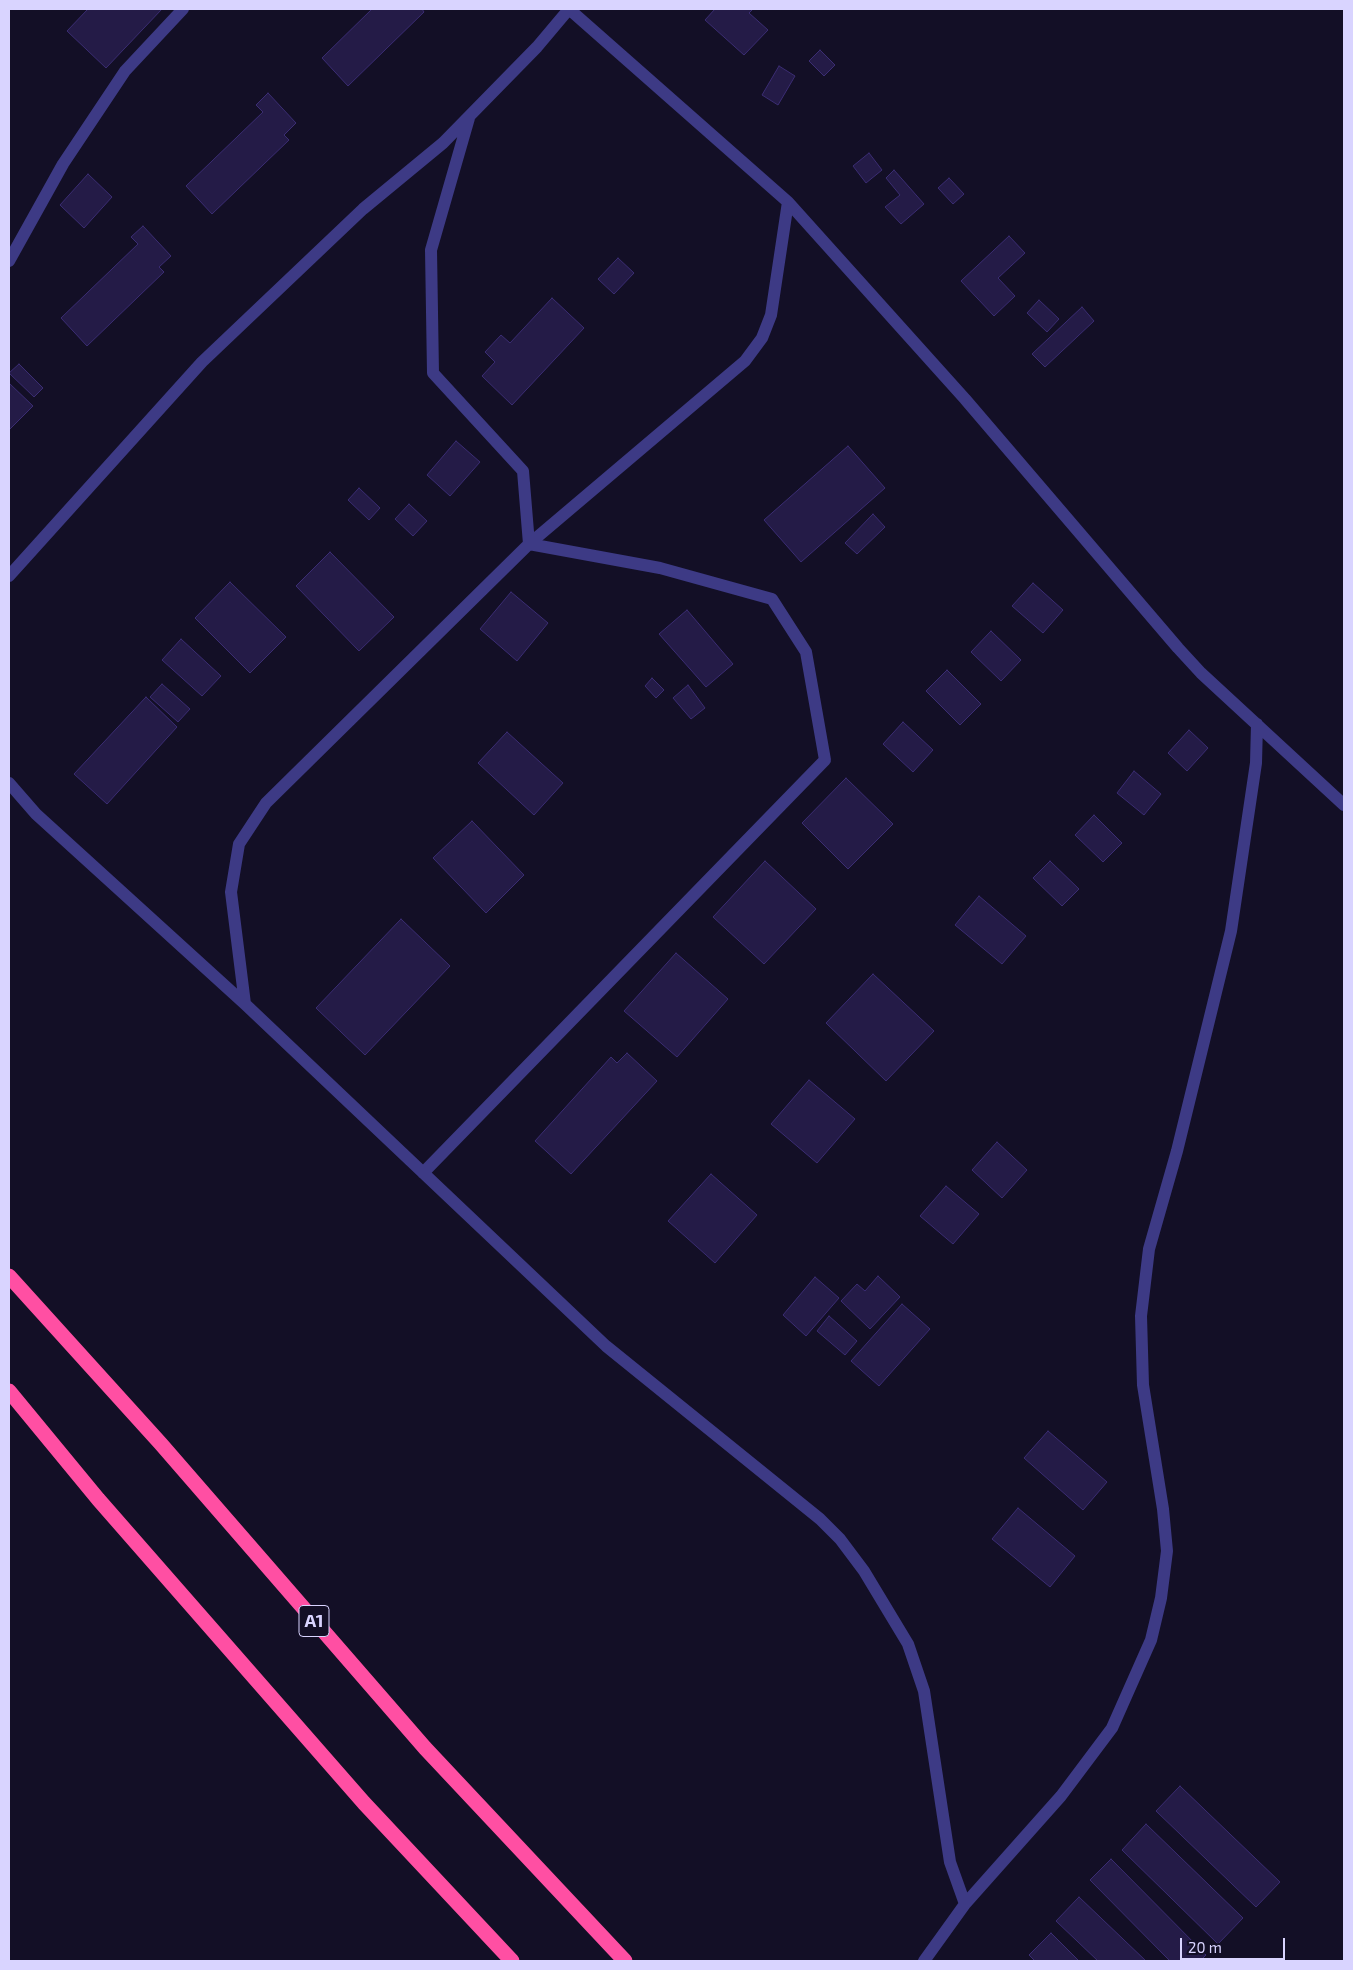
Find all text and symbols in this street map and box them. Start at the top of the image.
road number: A1 [299,1605,329,1636]
scale bar [1183,1928,1288,1960]
text: 20 m [1188,1938,1222,1956]

